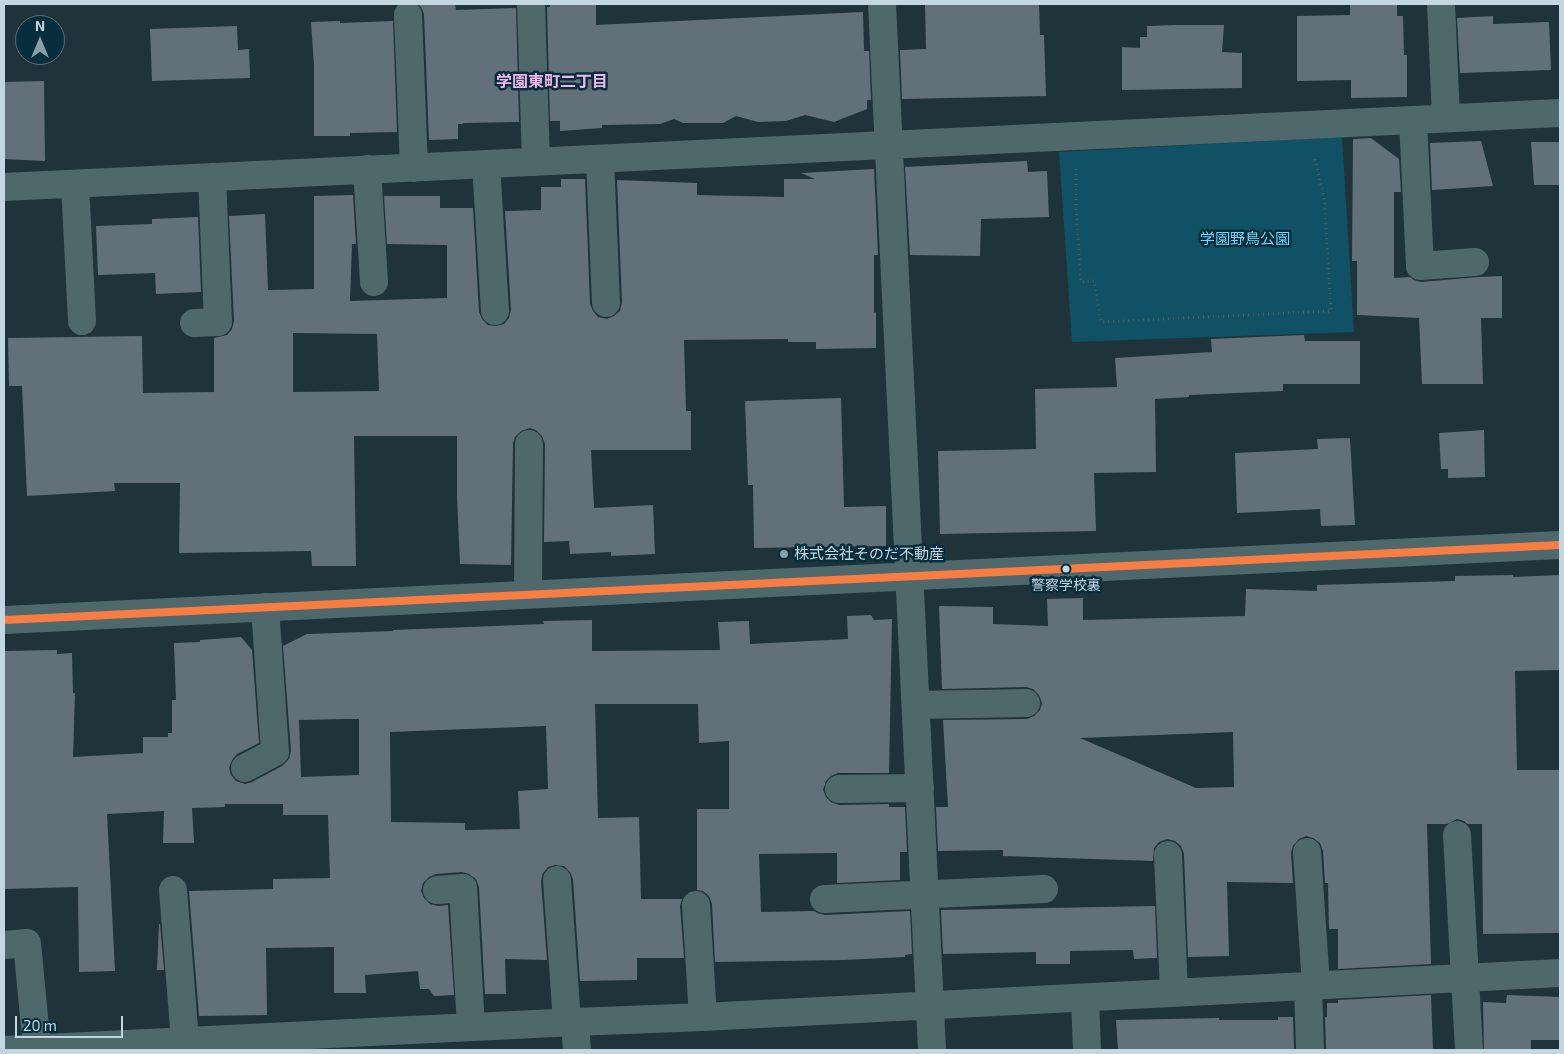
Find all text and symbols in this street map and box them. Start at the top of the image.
north arrow [15,15,65,65]
text: N [35,17,45,34]
district label: 学園東町二丁目 [496,72,608,92]
park label: 学園野鳥公園 [1200,230,1290,248]
place label: 株式会社そのだ不動産 [794,545,944,563]
marker: 株式会社そのだ不動産 [778,548,790,560]
marker: 警察学校裏 [1061,564,1071,574]
place label: 警察学校裏 [1031,577,1101,593]
scale bar [18,1006,125,1038]
text: 20 m [23,1016,57,1034]

